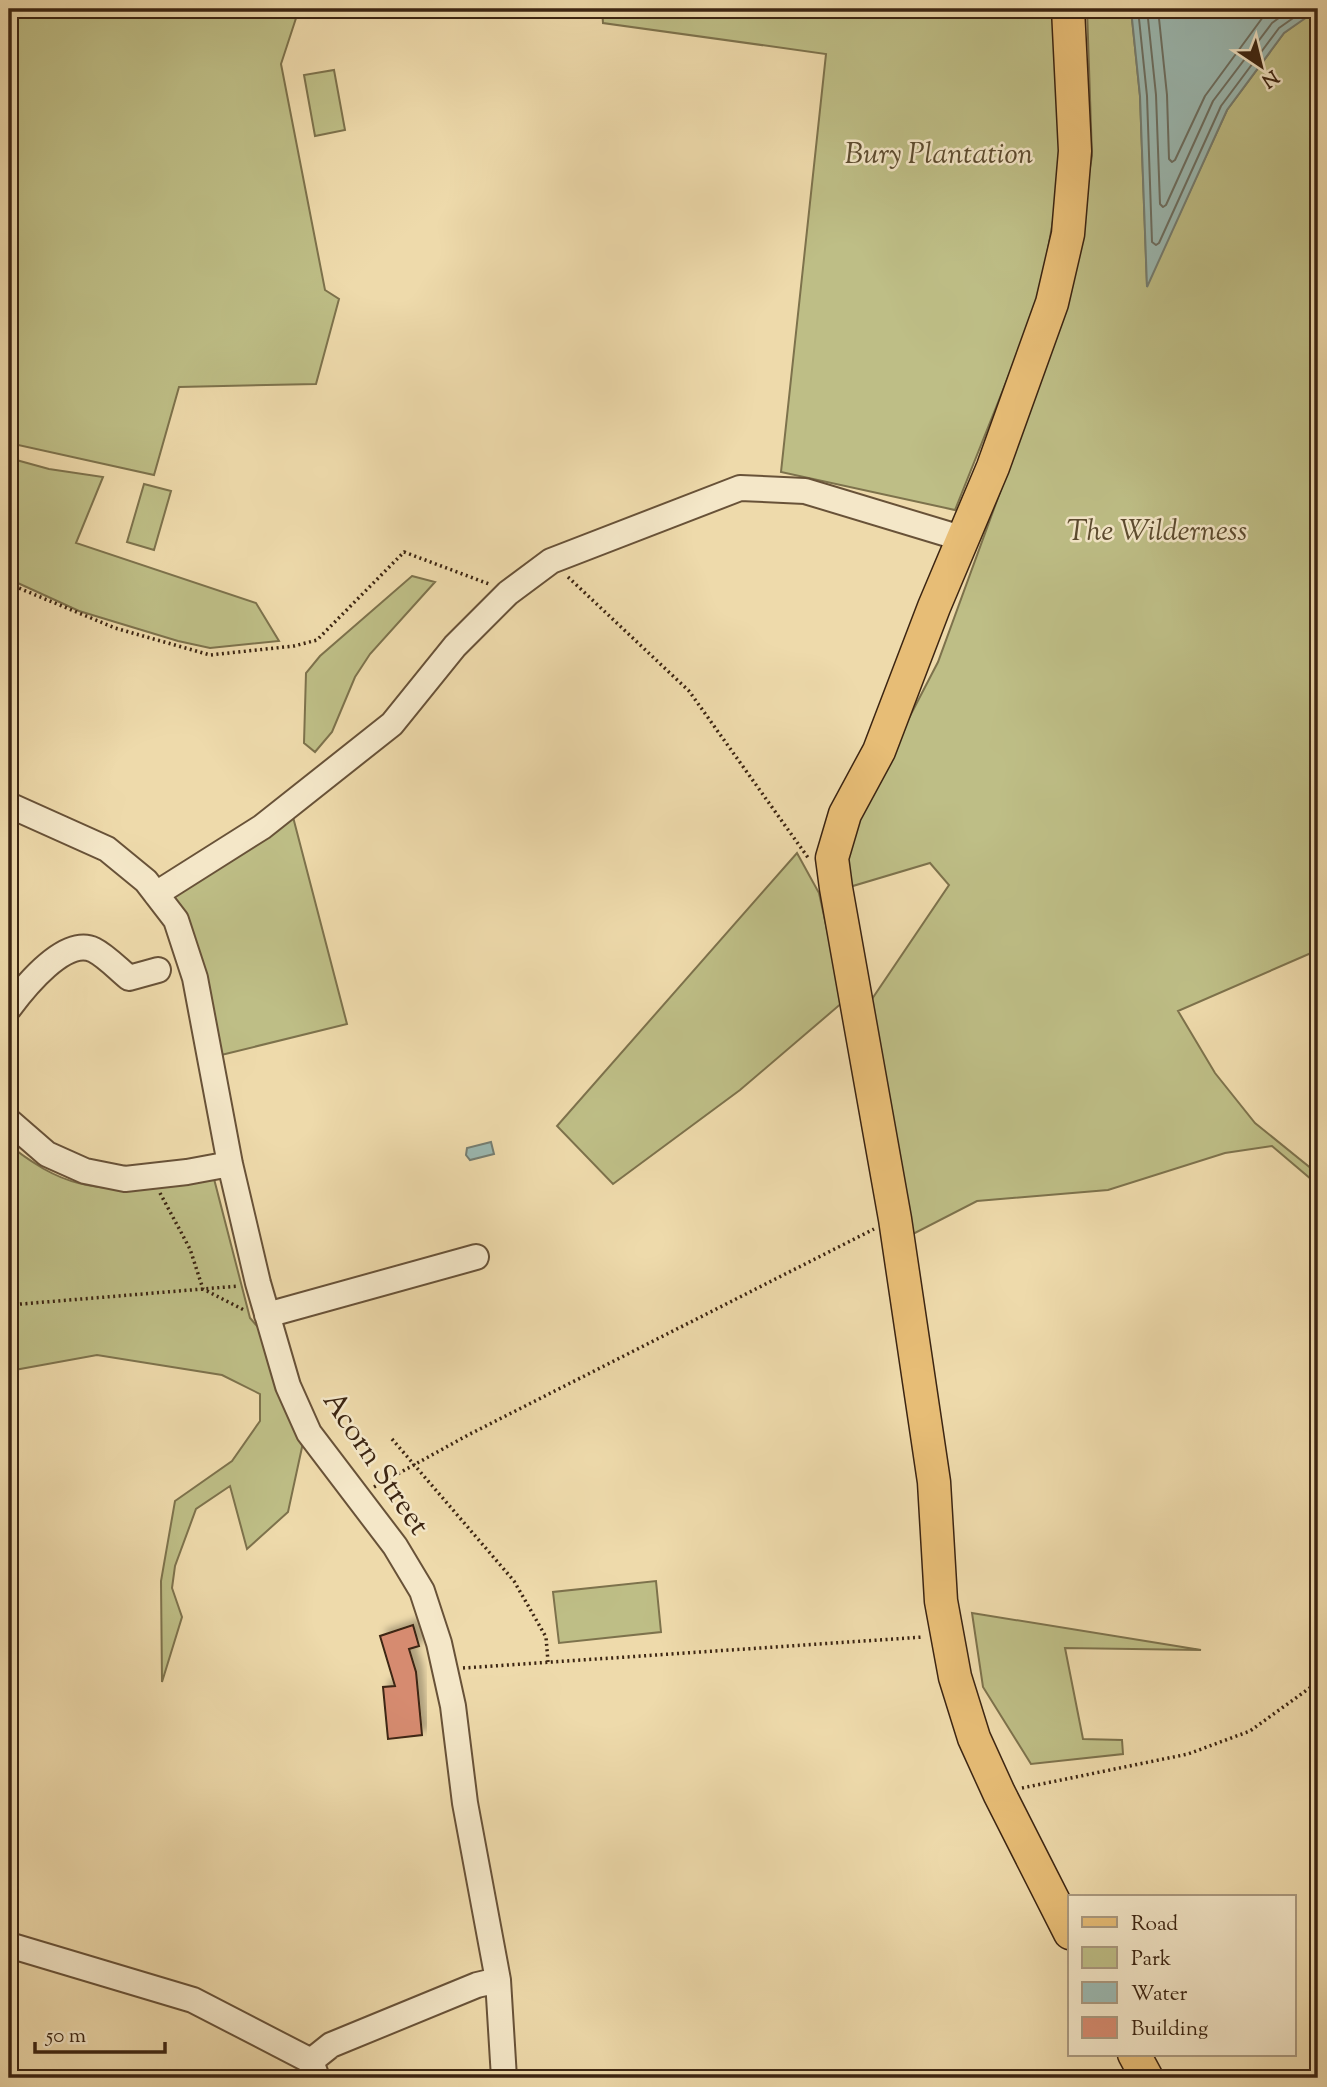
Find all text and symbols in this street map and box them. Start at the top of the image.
north arrow [1226,32,1296,102]
text: N [1255,62,1283,93]
park label: Bury Plantation [845,134,1033,177]
park label: The Wilderness [1067,511,1247,554]
street label: Acorn Street [311,1383,439,1545]
legend [1068,1895,1296,2056]
text: Road [1131,1910,1178,1940]
text: Park [1131,1945,1172,1975]
text: Water [1131,1980,1188,2010]
scale bar [35,2010,164,2054]
text: Building [1131,2015,1208,2045]
text: 50 m [45,2022,86,2052]

